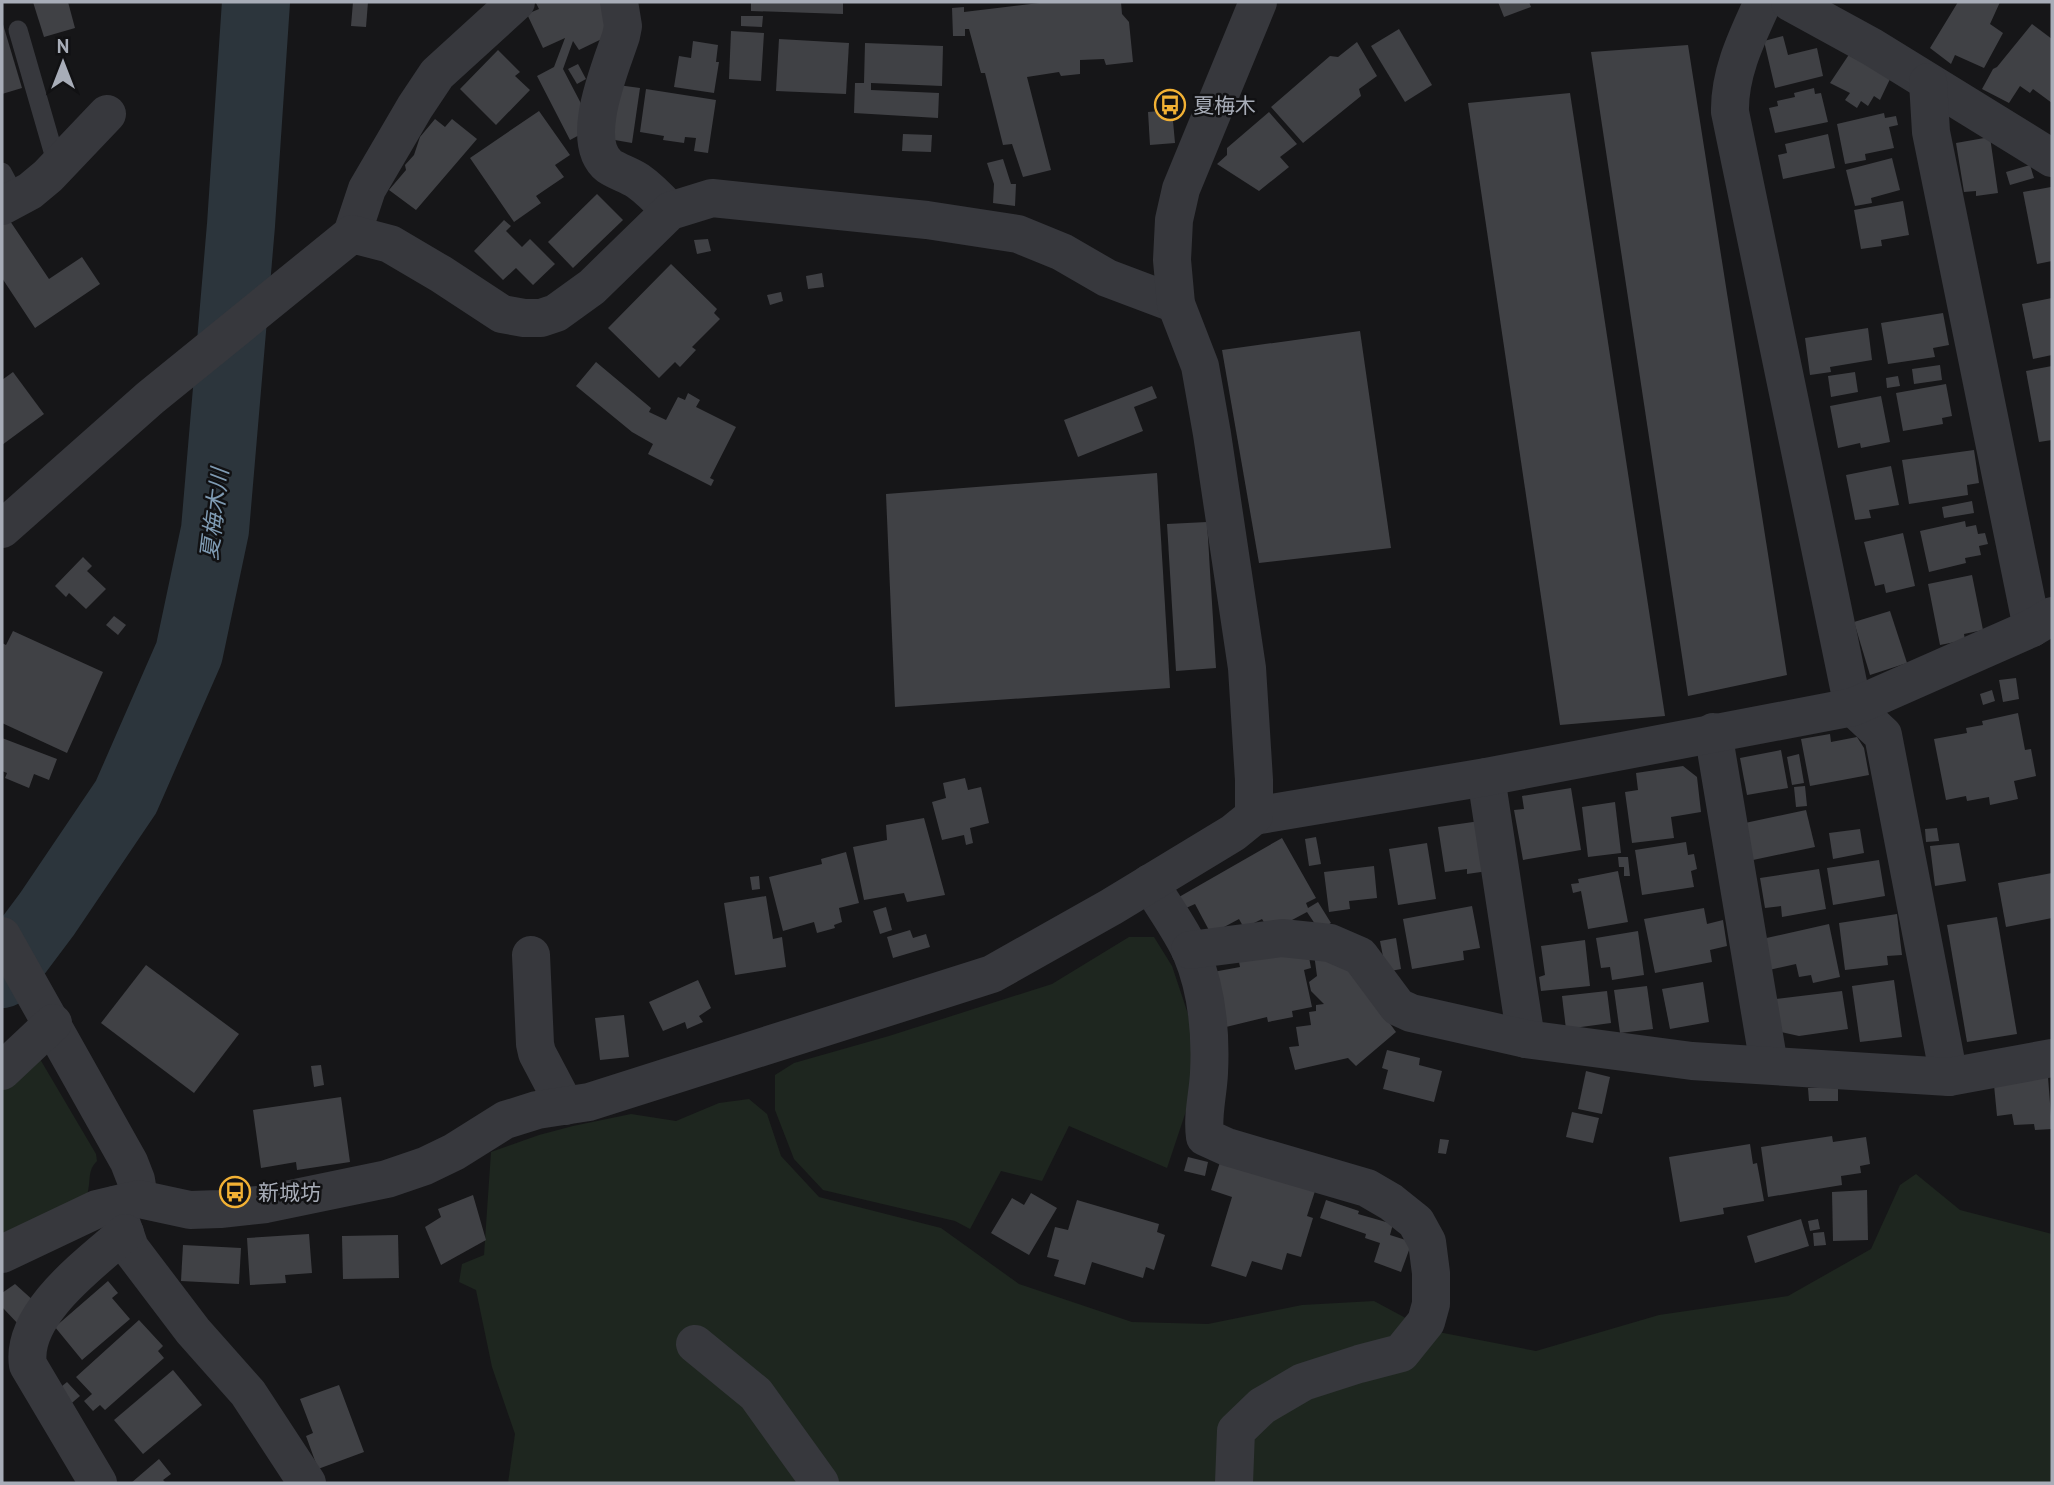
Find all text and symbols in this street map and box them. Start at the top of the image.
north arrow [28,28,98,98]
text: N [57,34,69,58]
bus stop icon: 夏梅木 [1153,88,1187,122]
place label: 夏梅木 [1193,92,1256,119]
water label: 夏梅木川 [194,464,234,561]
bus stop icon: 新城坊 [218,1175,252,1209]
place label: 新城坊 [258,1179,321,1206]

